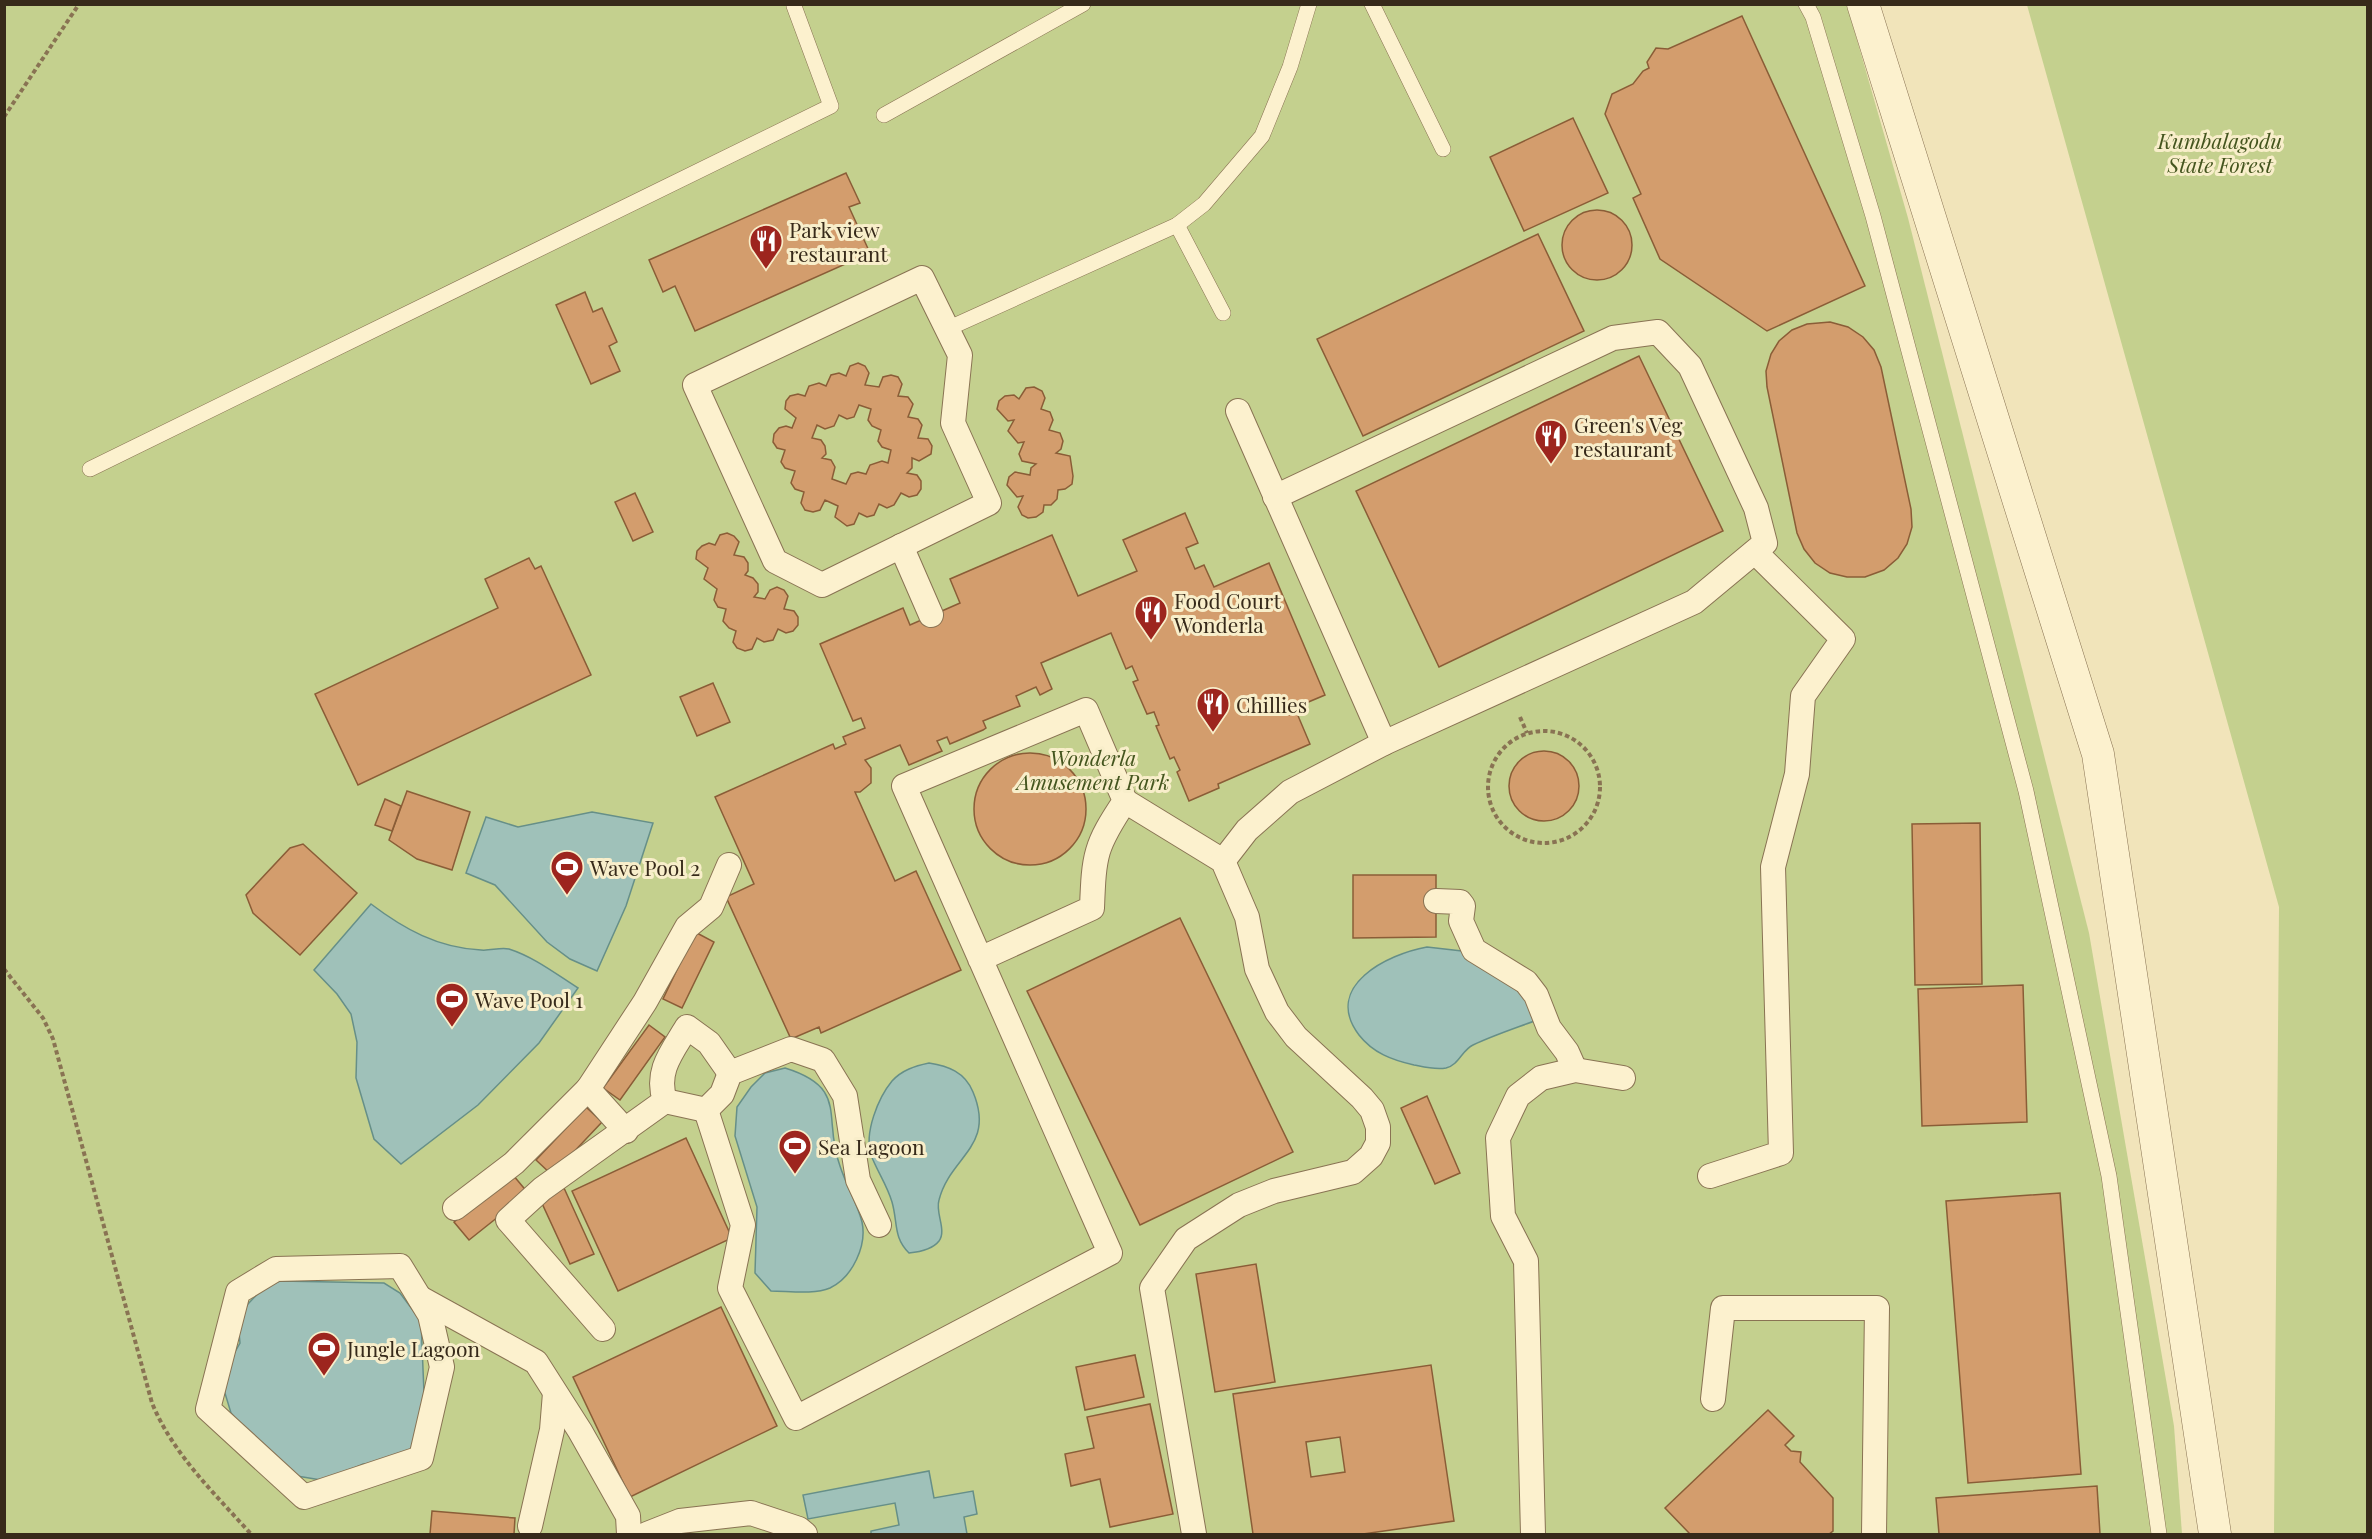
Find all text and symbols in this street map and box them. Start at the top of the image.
park label: Kumbalagodu State Forest [2157,126,2282,178]
place label: Park view restaurant [789,215,888,267]
restaurant icon: Park view restaurant [748,223,784,270]
place label: Green's Veg restaurant [1574,410,1683,462]
restaurant icon: Green's Veg restaurant [1533,418,1569,465]
place label: Food Court Wonderla [1173,586,1281,638]
restaurant icon: Food Court Wonderla [1133,594,1169,641]
restaurant icon: Chillies [1195,686,1231,733]
place label: Chillies [1236,690,1307,718]
park label: Wonderla Amusement Park [1015,743,1169,795]
sports icon: Wave Pool 2 [549,849,585,896]
place label: Wave Pool 2 [589,853,700,881]
sports icon: Wave Pool 1 [434,981,470,1028]
place label: Wave Pool 1 [474,985,583,1013]
sports icon: Sea Lagoon [777,1128,813,1175]
place label: Sea Lagoon [818,1132,925,1160]
sports icon: Jungle Lagoon [306,1330,342,1377]
place label: Jungle Lagoon [346,1334,481,1362]

